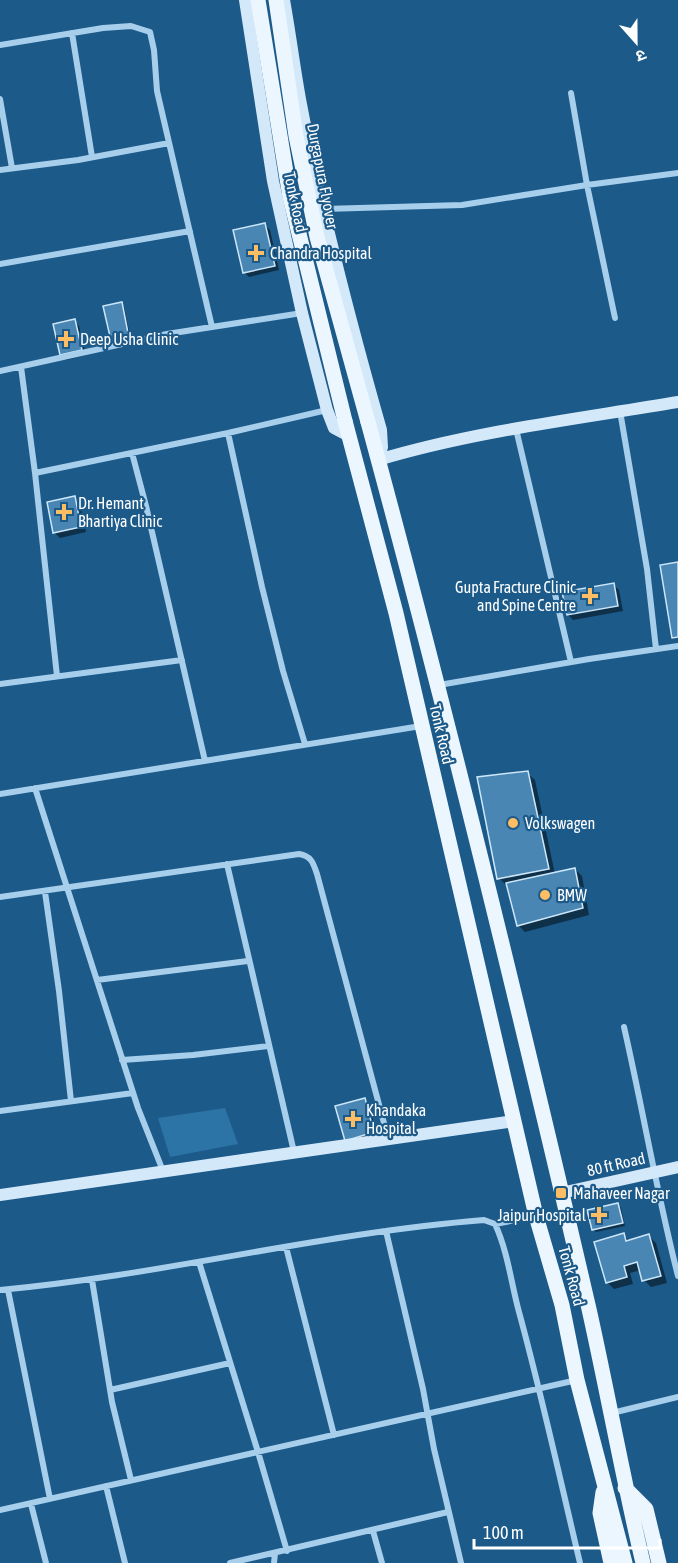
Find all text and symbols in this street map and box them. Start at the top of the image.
north arrow [606,12,666,72]
text: उ [633,46,649,66]
street label: Durgapura Flyover [303,122,342,231]
street label: Tonk Road [281,170,311,234]
marker: Chandra Hospital [247,244,265,262]
place label: Chandra Hospital [270,244,373,263]
marker: Deep Usha Clinic [57,330,75,348]
place label: Deep Usha Clinic [80,330,178,349]
place label: Dr. Hemant Bhartiya Clinic [78,494,162,531]
marker: Dr. Hemant Bhartiya Clinic [55,503,73,521]
place label: Gupta Fracture Clinic and Spine Centre [455,578,576,615]
marker: Gupta Fracture Clinic and Spine Centre [581,587,599,605]
street label: Tonk Road [426,702,458,766]
place label: Volkswagen [525,814,595,833]
marker: Volkswagen [506,816,520,830]
place label: BMW [557,886,587,904]
marker: BMW [538,888,552,902]
place label: Khandaka Hospital [366,1101,426,1138]
marker: Khandaka Hospital [344,1110,362,1128]
street label: 80 ft Road [585,1149,647,1179]
place label: Mahaveer Nagar [573,1184,670,1203]
marker: Mahaveer Nagar [554,1186,568,1200]
place label: Jaipur Hospital [498,1206,587,1225]
marker: Jaipur Hospital [590,1206,608,1224]
street label: Tonk Road [555,1244,589,1308]
scale bar [474,1512,660,1550]
text: 100 m [483,1522,524,1543]

